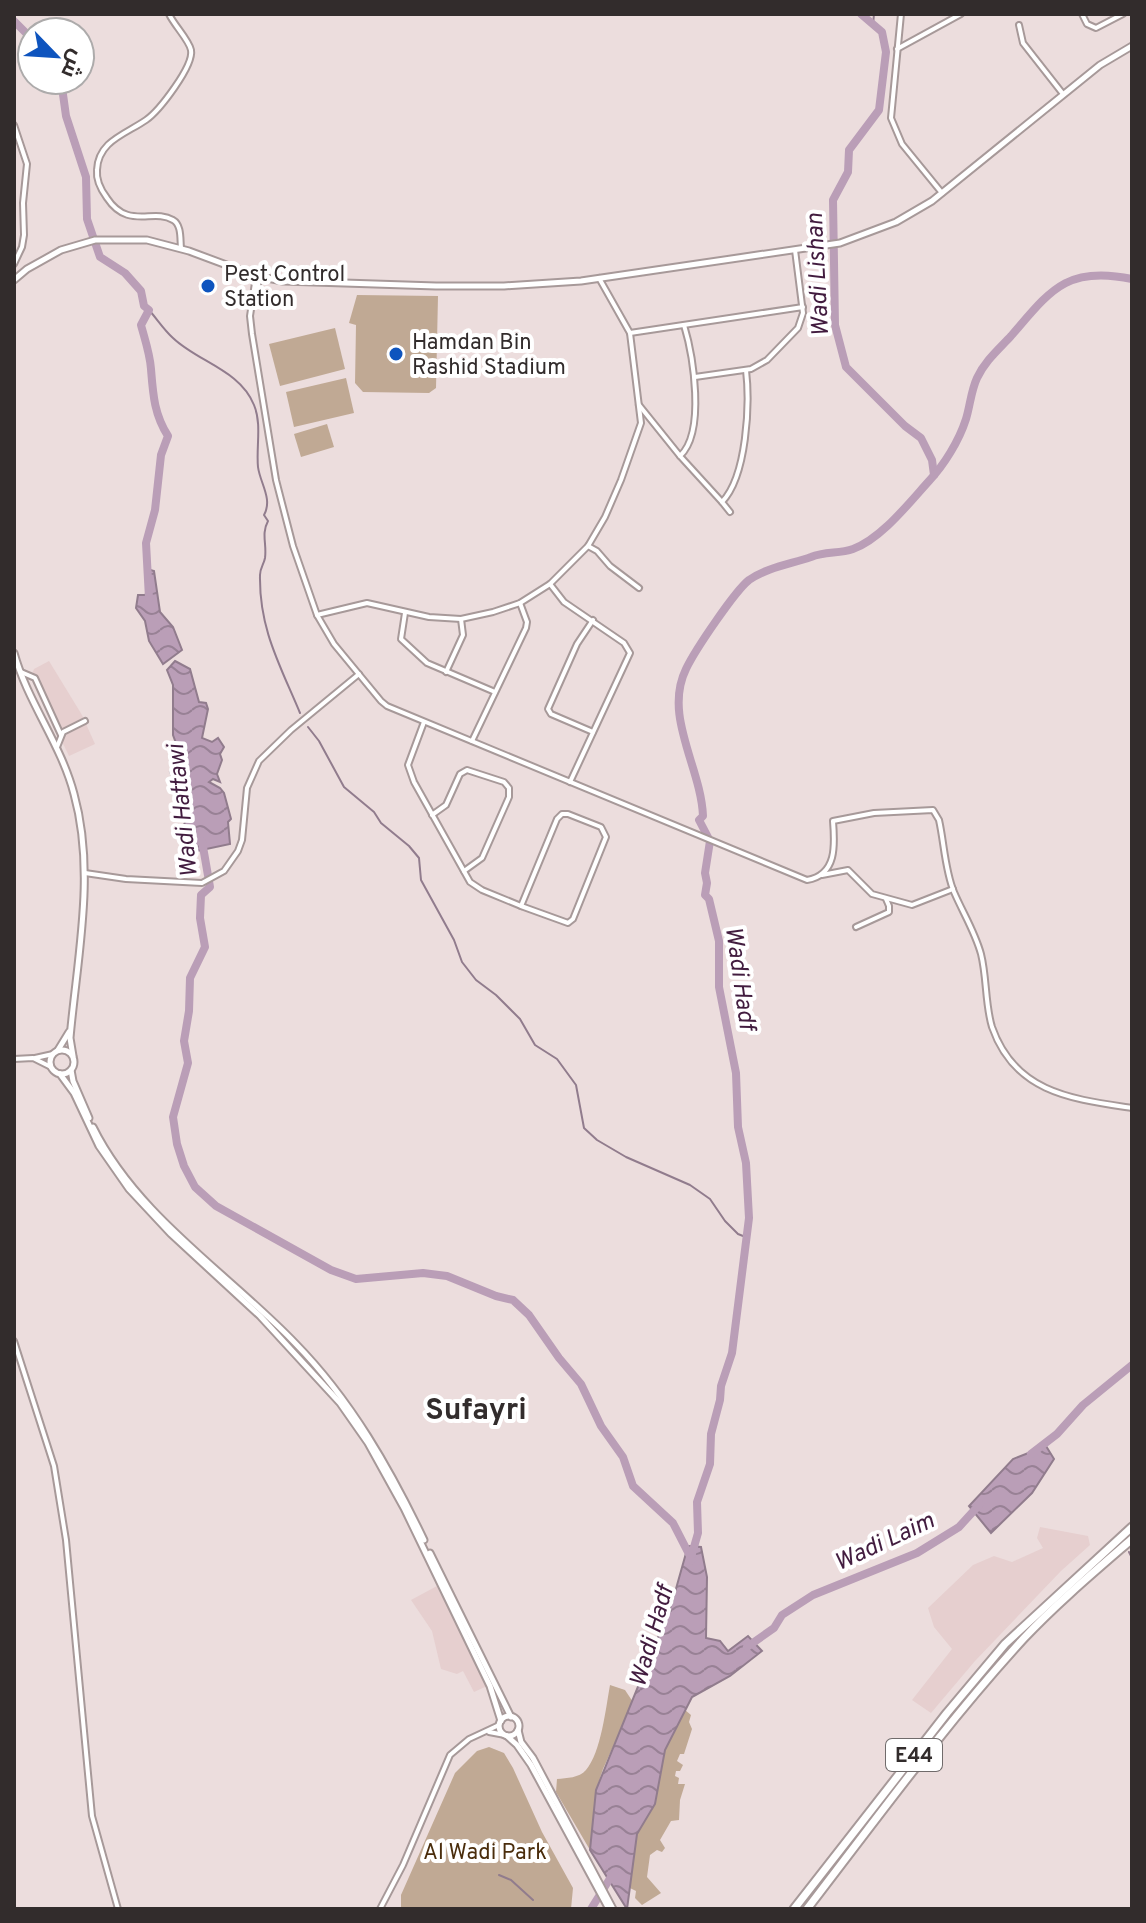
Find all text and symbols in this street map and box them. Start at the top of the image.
north arrow [16,16,96,96]
text: ش [54,45,90,82]
water label: Wadi Lishan [801,212,837,338]
place label: Pest Control Station [224,262,345,314]
marker: Pest Control Station [199,277,217,295]
place label: Hamdan Bin Rashid Stadium [412,330,566,382]
marker: Hamdan Bin Rashid Stadium [387,345,405,363]
water label: Wadi Hattawi [162,742,206,879]
water label: Wadi Hadf [717,925,762,1035]
district label: Sufayri [425,1393,527,1430]
water label: Wadi Laim [830,1507,940,1579]
water label: Wadi Hadf [624,1579,683,1691]
road number: E44 [886,1739,942,1771]
park label: Al Wadi Park [423,1840,547,1867]

